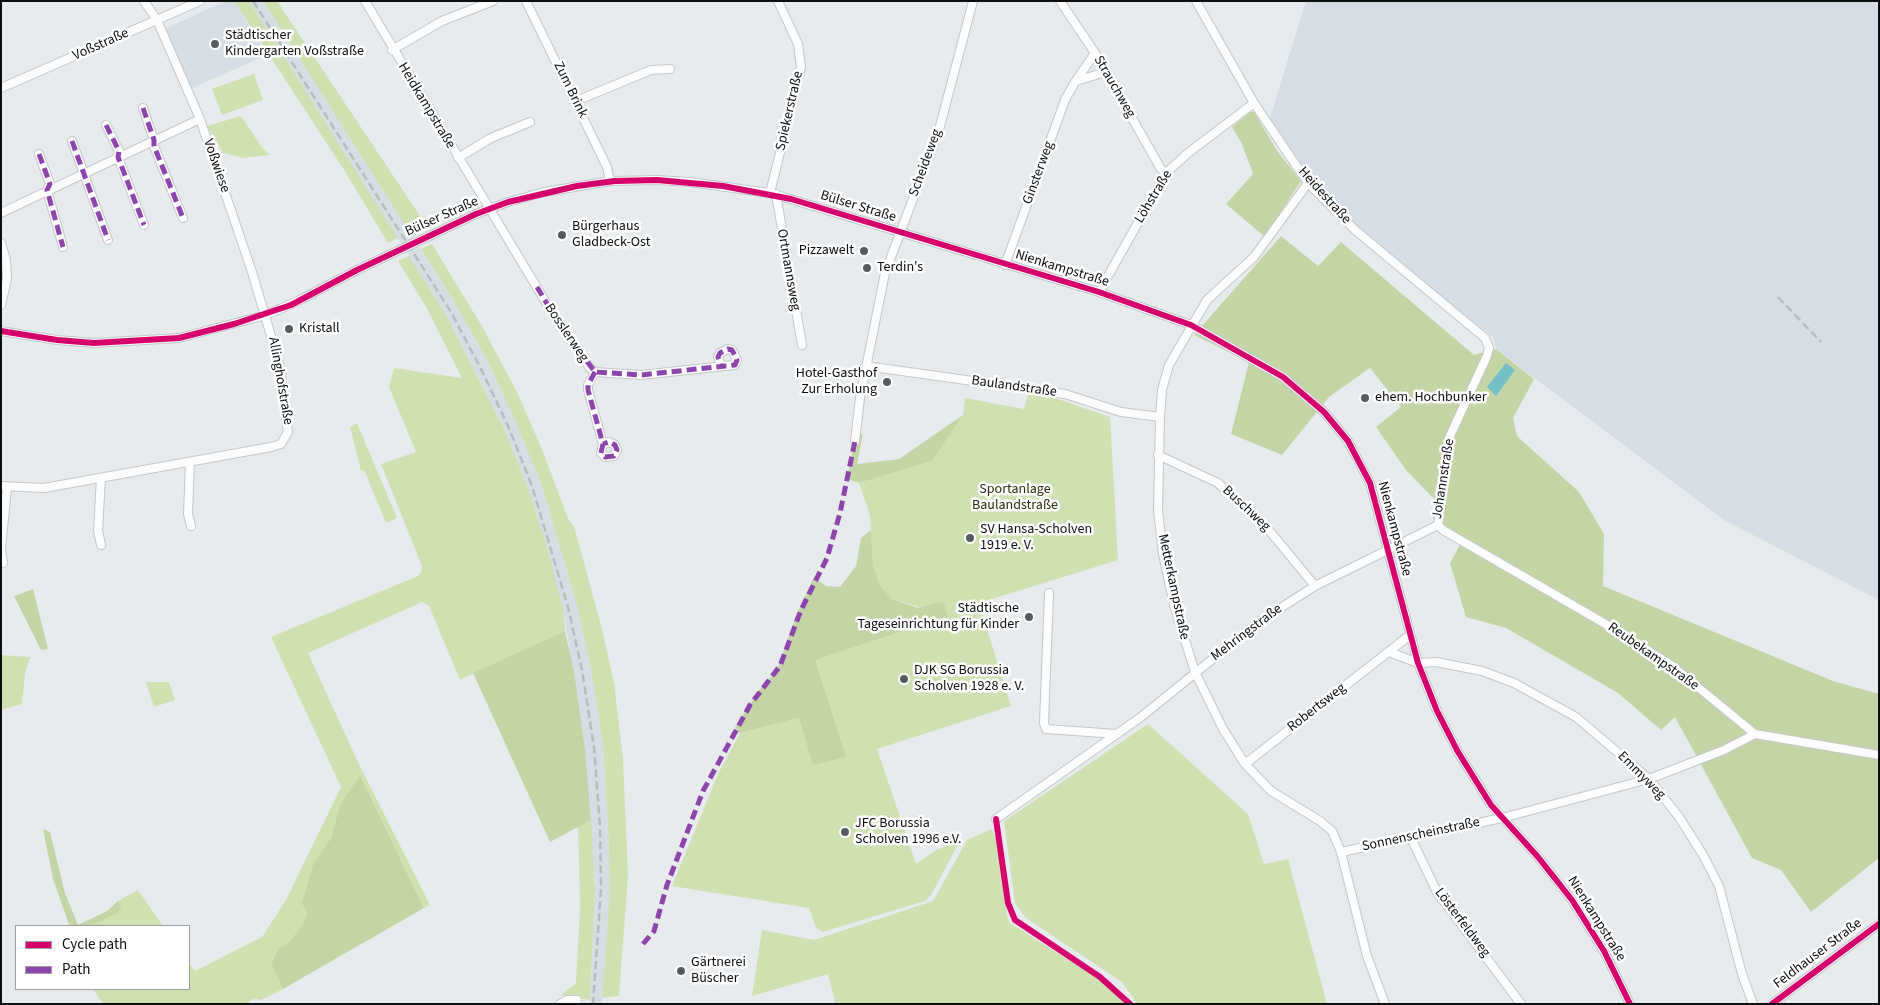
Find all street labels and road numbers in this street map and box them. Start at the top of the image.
street label: Voßstraße [70,25,132,65]
street label: Strauchweg [1089,53,1139,121]
street label: Zum Brink [549,59,591,121]
street label: Heidkampstraße [394,60,458,152]
street label: Spiekerstraße [773,70,807,152]
street label: Scheideweg [906,127,946,199]
street label: Voßwiese [199,137,233,195]
street label: Ginsterweg [1020,139,1058,207]
street label: Heidestraße [1294,164,1354,228]
street label: Löhstraße [1132,167,1176,227]
street label: Bülser Straße [818,188,898,226]
street label: Bülser Straße [403,193,481,241]
street label: Ortmannsweg [773,228,803,312]
street label: Nienkampstraße [1013,247,1111,291]
street label: Bosslerweg [540,301,592,365]
street label: Allinghofstraße [264,336,296,426]
street label: Baulandstraße [970,373,1058,401]
street label: Johannstraße [1429,438,1459,520]
street label: Nienkampstraße [1373,480,1415,578]
street label: Buschweg [1218,483,1274,535]
street label: Metterkampstraße [1154,532,1192,642]
street label: Mehringstraße [1208,601,1286,665]
street label: Reubekampstraße [1604,619,1702,695]
street label: Robertsweg [1285,680,1349,736]
street label: Emmyweg [1613,748,1669,804]
street label: Sonnenscheinstraße [1361,814,1481,856]
street label: Nienkampstraße [1563,873,1629,965]
street label: Lösterfeldweg [1431,885,1493,961]
street label: Feldhauser Straße [1771,915,1865,993]

